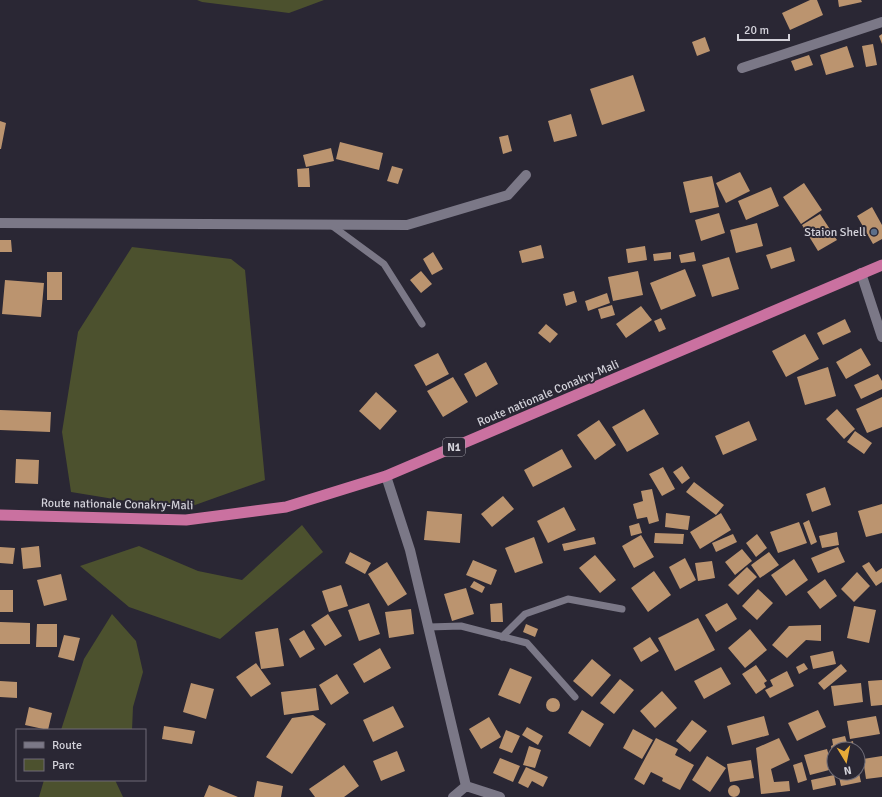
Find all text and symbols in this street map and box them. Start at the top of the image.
scale bar [738,16,789,42]
text: 20 m [744,23,769,38]
place label: Staion Shell [804,225,866,240]
marker: Staion Shell [869,227,879,237]
street label: Route nationale Conakry-Mali [475,357,621,430]
road number: N1 [443,438,465,456]
street label: Route nationale Conakry-Mali [41,496,193,513]
legend [16,729,146,781]
text: Route [52,738,82,753]
north arrow [826,741,866,781]
text: Parc [52,758,75,773]
text: N [843,763,853,777]

